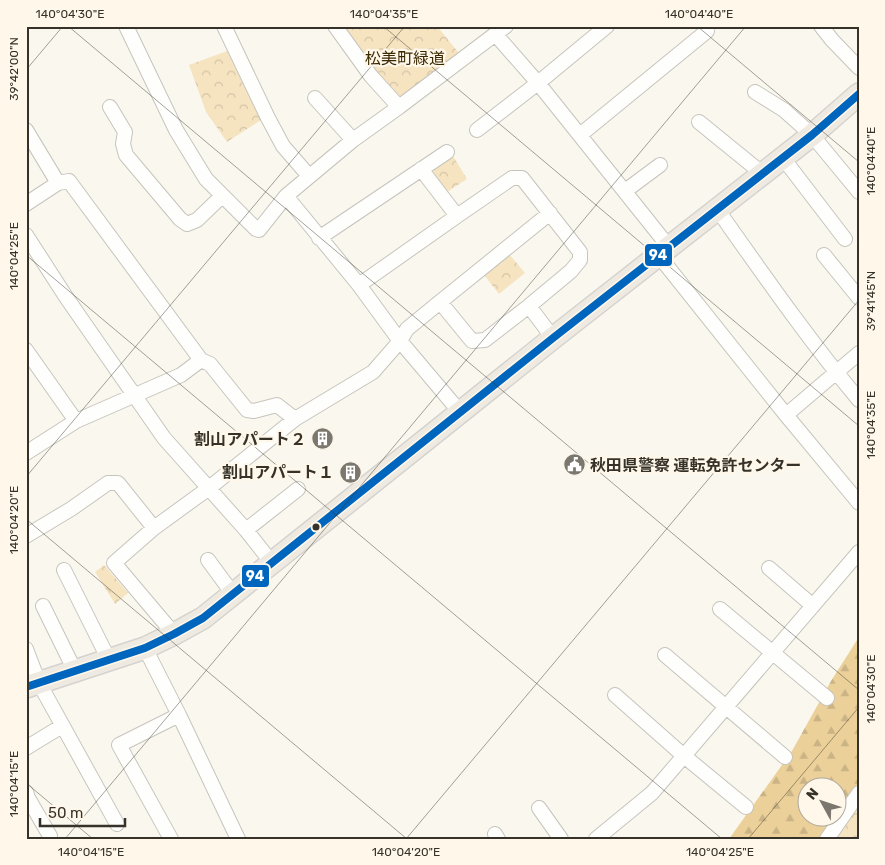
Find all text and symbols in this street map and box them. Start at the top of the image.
text: 140°04'30"E [36,7,104,21]
text: 140°04'35"E [350,7,418,21]
text: 140°04'40"E [665,7,733,21]
text: 39°42'00"N [7,37,21,101]
park label: 松美町緑道 [365,49,445,68]
text: 140°04'40"E [864,127,878,195]
text: 140°04'25"E [7,222,21,290]
line badge: 94 [644,243,673,267]
text: 94 [649,247,668,264]
text: 39°41'45"N [864,271,878,331]
text: 140°04'35"E [864,391,878,459]
building icon: 割山アパート２ [310,427,334,451]
place label: 割山アパート２ [194,430,306,449]
public building icon: 秋田県警察 運転免許センター [562,453,586,477]
place label: 秋田県警察 運転免許センター [590,456,801,475]
building icon: 割山アパート１ [338,460,362,484]
place label: 割山アパート１ [222,463,334,482]
text: 140°04'20"E [7,486,21,554]
unlabelled marker [311,522,321,532]
line badge: 94 [241,564,270,588]
text: 94 [246,568,265,585]
text: 140°04'30"E [864,655,878,723]
text: 140°04'15"E [7,751,21,817]
north arrow [798,778,848,828]
text: N [803,785,822,803]
scale bar [40,795,125,827]
text: 50 m [48,804,83,822]
text: 140°04'15"E [58,845,124,859]
text: 140°04'20"E [372,845,440,859]
text: 140°04'25"E [686,845,754,859]

